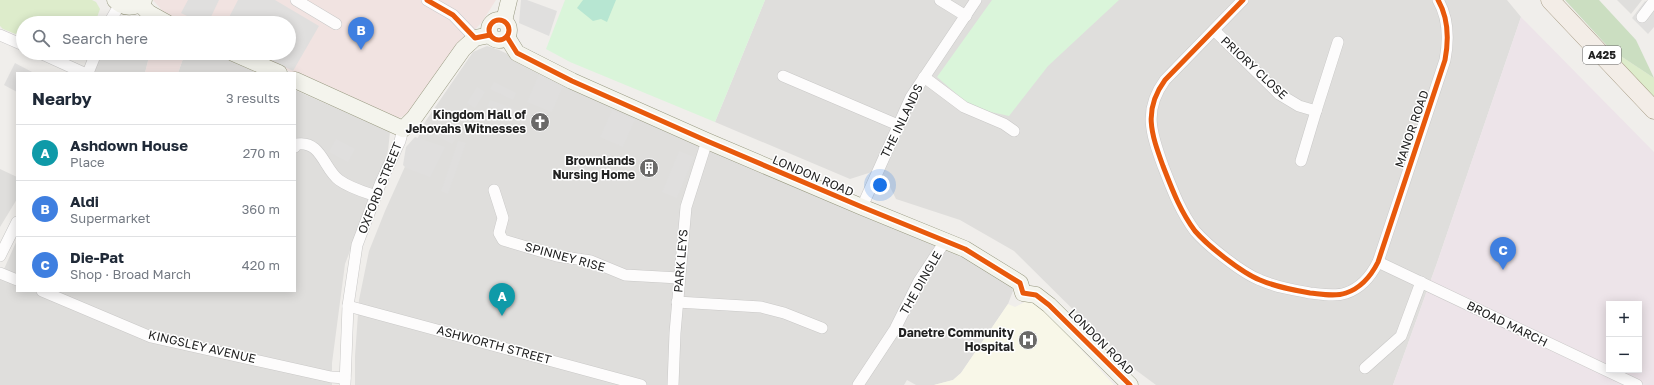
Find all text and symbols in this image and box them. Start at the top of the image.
search box [16,16,296,60]
pin: B [348,17,374,50]
icon: search [30,27,52,49]
text: Search here [62,29,148,47]
street label: PRIORY CLOSE [1218,33,1291,102]
road number: A425 [1583,46,1621,64]
street label: THE INLANDS [877,81,926,160]
text: Nearby [32,88,92,109]
street label: MANOR ROAD [1391,88,1432,169]
text: 3 results [226,90,280,106]
place label: Kingdom Hall of Jehovahs Witnesses [405,107,527,136]
church icon: Kingdom Hall of Jehovahs Witnesses [529,111,551,133]
text: Ashdown House [70,136,188,154]
street label: OXFORD STREET [354,139,405,236]
text: A [40,145,50,161]
text: 270 m [243,145,280,161]
street label: LONDON ROAD [770,152,856,199]
place label: Brownlands Nursing Home [553,153,635,182]
text: Place [70,154,105,170]
building icon: Brownlands Nursing Home [638,157,660,179]
your location [870,175,890,195]
text: Aldi [70,192,99,210]
text: B [40,201,50,217]
text: 360 m [242,201,280,217]
text: Supermarket [70,210,151,226]
street label: PARK LEYS [670,228,691,293]
pin: C [1490,237,1516,270]
street label: SPINNEY RISE [523,239,607,274]
text: Die-Pat [70,248,124,266]
street label: THE DINGLE [896,248,945,317]
text: C [40,257,50,273]
text: 420 m [242,257,280,273]
text: Shop · Broad March [70,266,191,282]
pin: A [489,283,515,316]
street label: BROAD MARCH [1464,298,1550,350]
map controls [1606,301,1642,373]
button: + [1606,301,1642,337]
street label: LONDON ROAD [1065,306,1137,378]
street label: ASHWORTH STREET [435,322,554,367]
place label: Danetre Community Hospital [898,325,1015,354]
street label: KINGSLEY AVENUE [147,327,257,366]
hospital icon: Danetre Community Hospital [1017,329,1039,351]
button: − [1606,337,1642,373]

